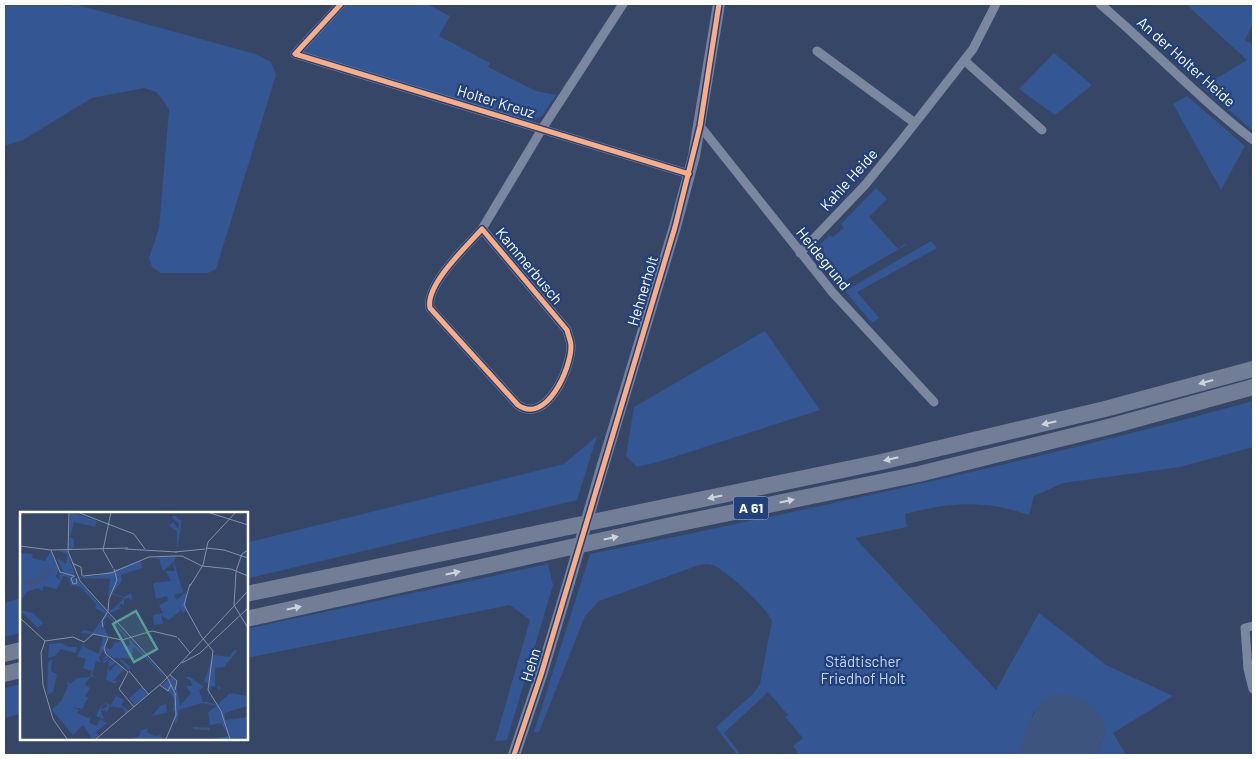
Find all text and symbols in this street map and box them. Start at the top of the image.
street label: An der Holter Heide [1134,12,1239,110]
street label: Holter Kreuz [455,81,538,121]
street label: Kahle Heide [816,145,881,214]
street label: Kammerbusch [493,223,567,307]
street label: Heidegrund [793,223,855,293]
street label: Hehnerholt [623,253,661,328]
one-way arrow [1199,378,1214,386]
one-way arrow [1042,419,1057,427]
one-way arrow [883,455,898,463]
one-way arrow [706,494,722,502]
road number: A 61 [734,496,768,520]
one-way arrow [780,497,795,505]
inset map [20,512,248,739]
one-way arrow [604,534,619,542]
one-way arrow [445,569,460,577]
one-way arrow [286,604,301,612]
street label: Hehn [516,646,544,684]
park label: Städtischer Friedhof Holt [820,652,906,687]

